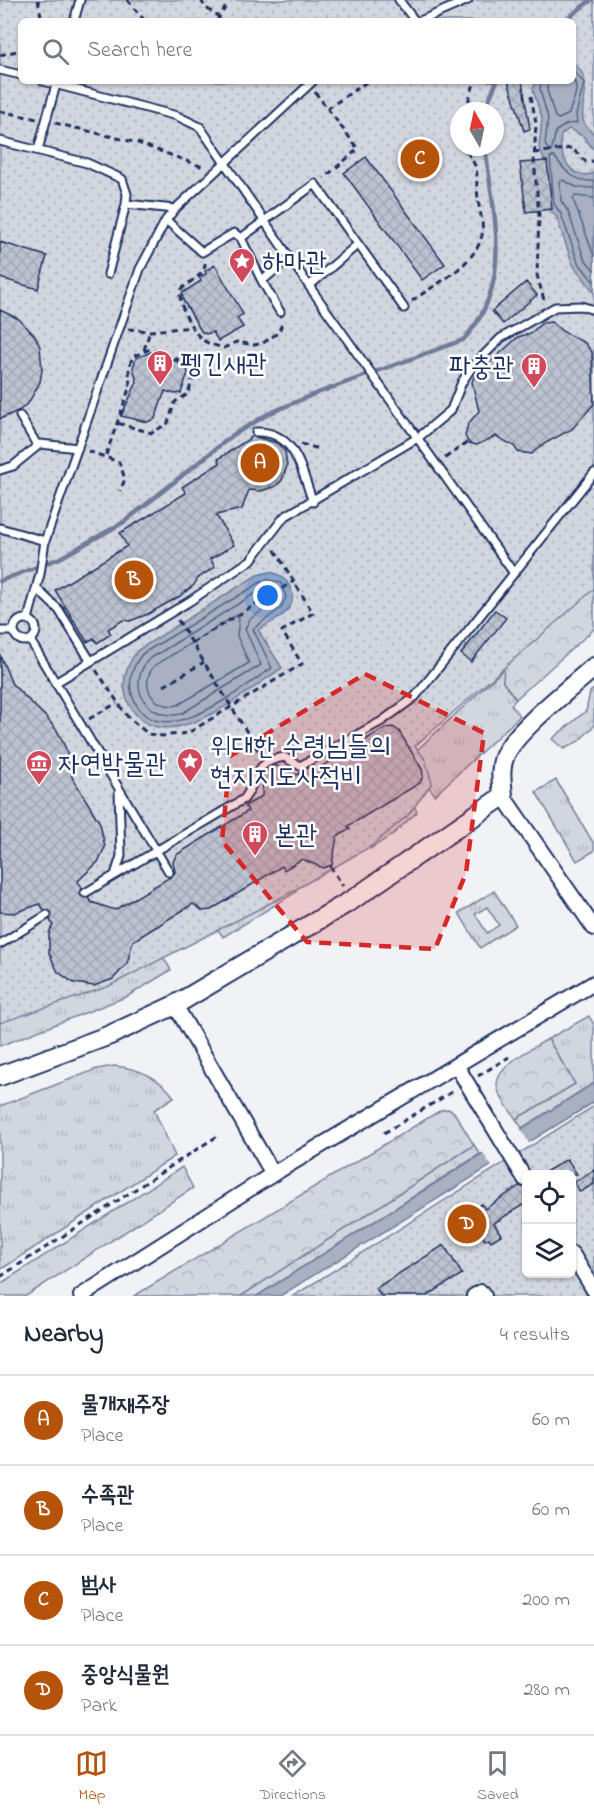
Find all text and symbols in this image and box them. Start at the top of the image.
search box [18,18,576,84]
icon: search [39,35,72,68]
text: Search here [87,35,192,67]
north arrow [450,102,504,156]
pin: C [400,136,440,182]
place label: 하마관 [262,244,327,283]
place icon: 하마관 [227,246,257,284]
place label: 펭긴새관 [180,346,267,385]
building icon: 펭긴새관 [145,348,175,386]
place label: 파충관 [449,349,514,388]
building icon: 파충관 [519,351,549,389]
pin: A [240,440,280,486]
pin: B [114,558,154,602]
your location [253,581,282,610]
place label: 위대한 수령님들의 현지지도사적비 [210,728,391,798]
place label: 자연박물관 [58,746,167,785]
place icon: 위대한 수령님들의 현지지도사적비 [175,746,205,784]
museum icon: 자연박물관 [24,748,54,786]
place label: 본관 [274,817,317,856]
building icon: 본관 [240,819,270,857]
map controls [522,1170,576,1278]
button: locate [522,1170,576,1224]
pin: D [448,1202,486,1246]
button: layers [522,1224,576,1278]
text: Nearby [24,1316,103,1354]
text: 4 results [500,1321,570,1350]
text: 물개재주장 [81,1390,170,1422]
text: A [37,1406,50,1435]
text: 60 m [532,1406,570,1435]
text: Place [81,1422,123,1451]
text: 수족관 [81,1480,134,1512]
text: B [37,1496,50,1525]
text: 60 m [532,1496,570,1525]
text: Place [81,1512,123,1541]
text: 범사 [81,1570,116,1602]
text: C [38,1586,49,1615]
text: 200 m [522,1586,570,1615]
text: Place [81,1602,123,1631]
text: 중앙식물원 [81,1660,170,1692]
text: D [36,1676,51,1705]
text: 280 m [523,1676,570,1705]
text: Park [81,1692,117,1721]
tab: Map [75,1747,108,1807]
tab: Directions [259,1747,326,1807]
tab: Saved [477,1747,519,1807]

